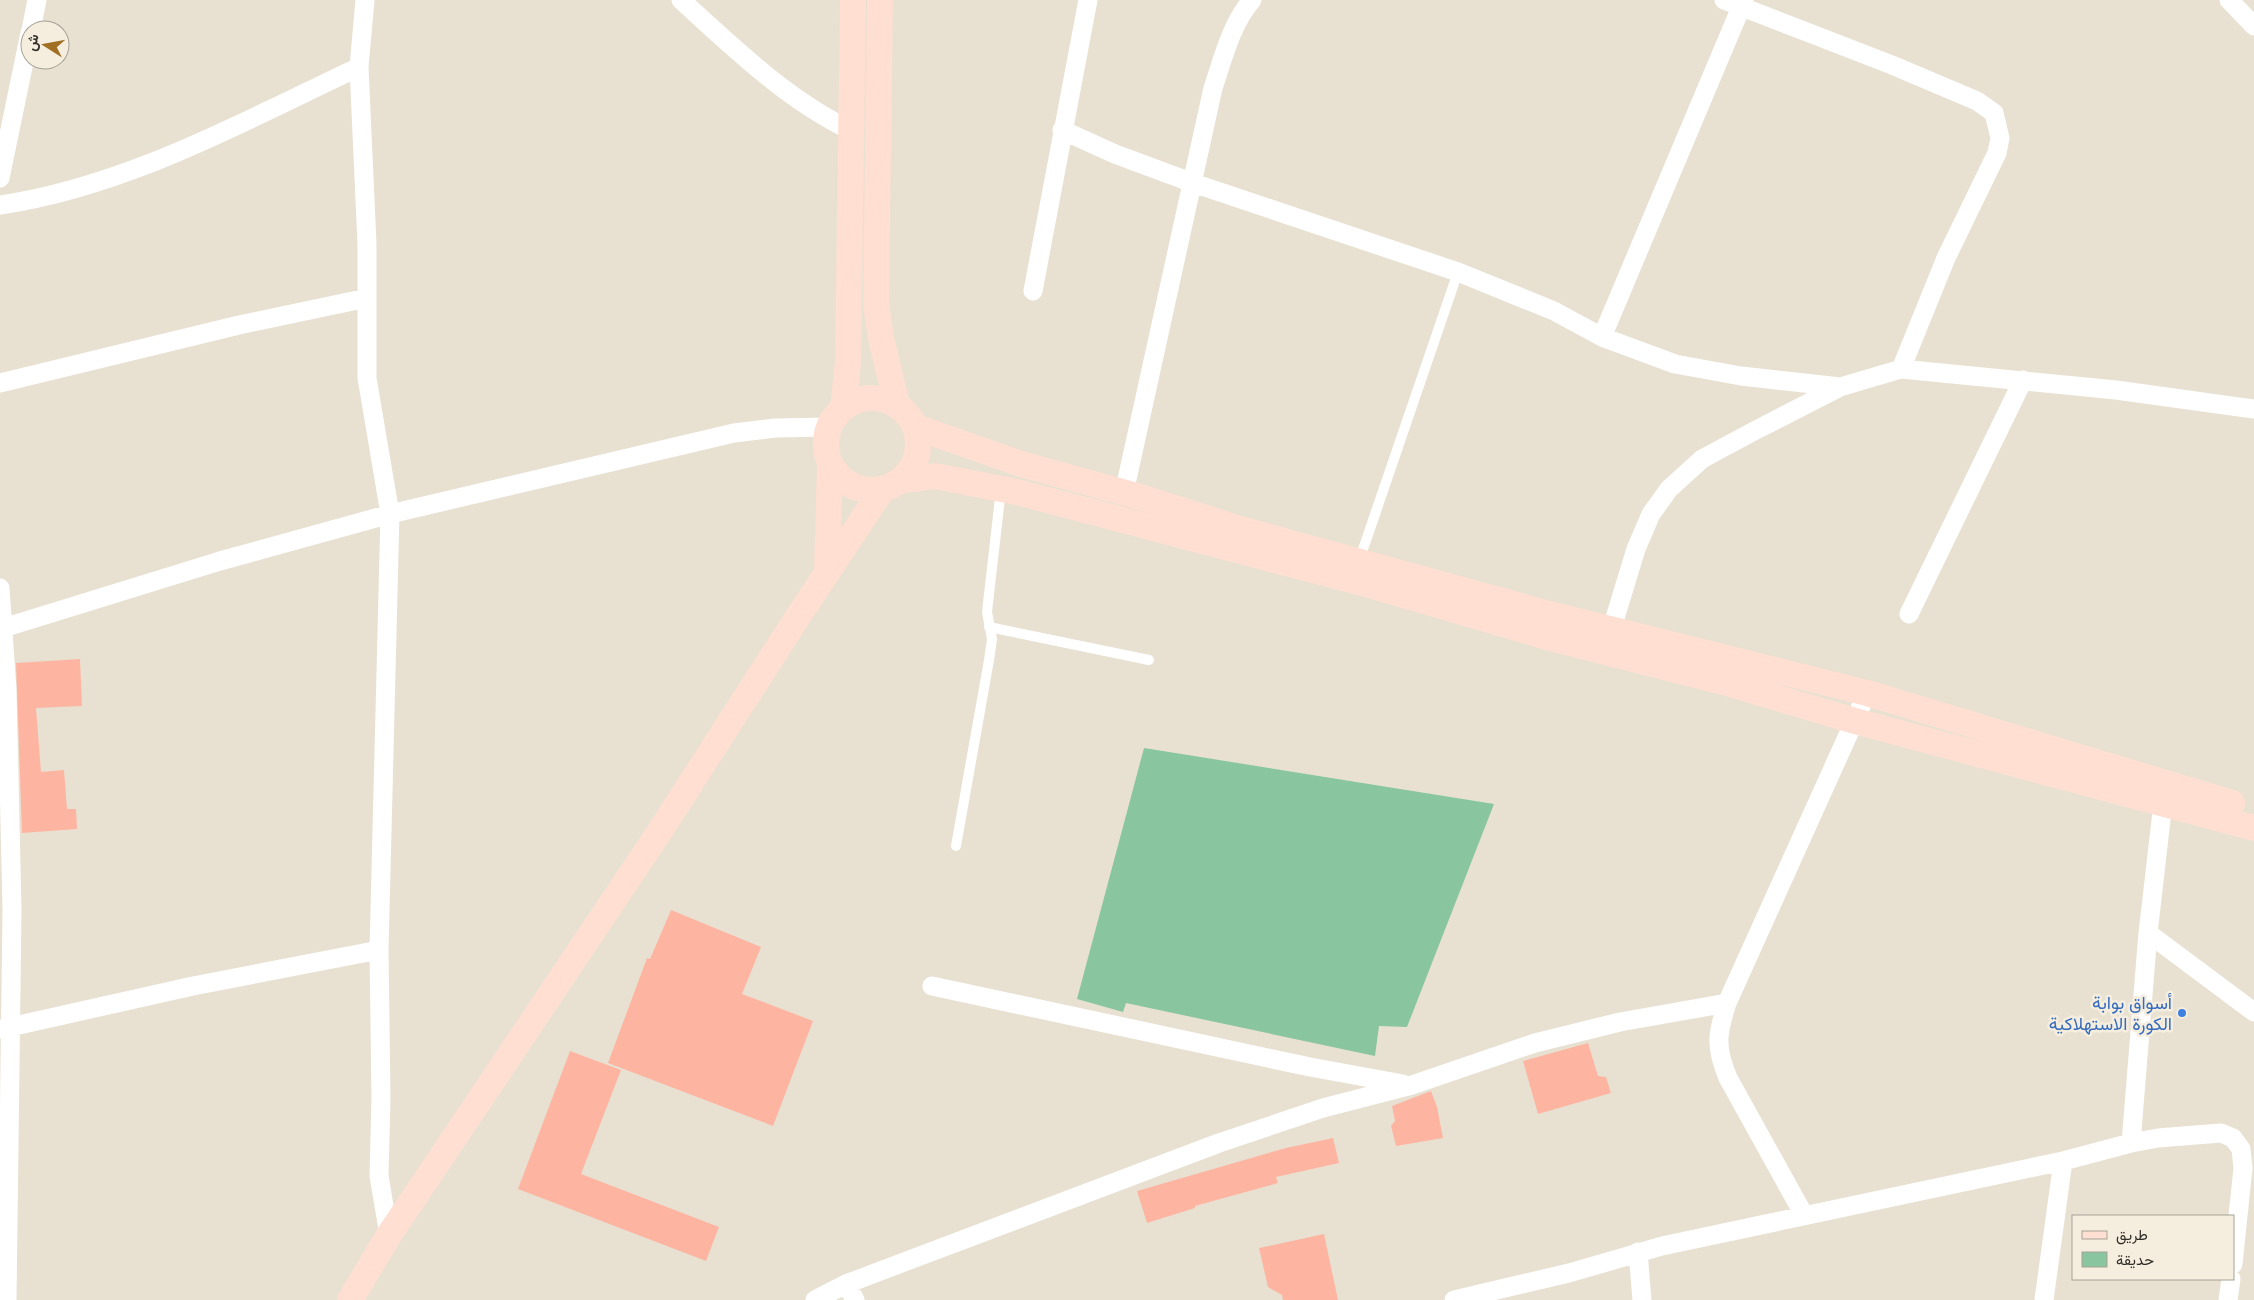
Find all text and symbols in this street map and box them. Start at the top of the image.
north arrow [20,20,70,70]
text: ش [22,32,43,52]
place label: أسواق بوابة الكورة الاستهلاكية [2049,991,2172,1036]
marker: أسواق بوابة الكورة الاستهلاكية [2176,1007,2188,1019]
legend [2072,1215,2234,1280]
text: طريق [2116,1225,2148,1245]
text: حديقة [2116,1250,2154,1270]

